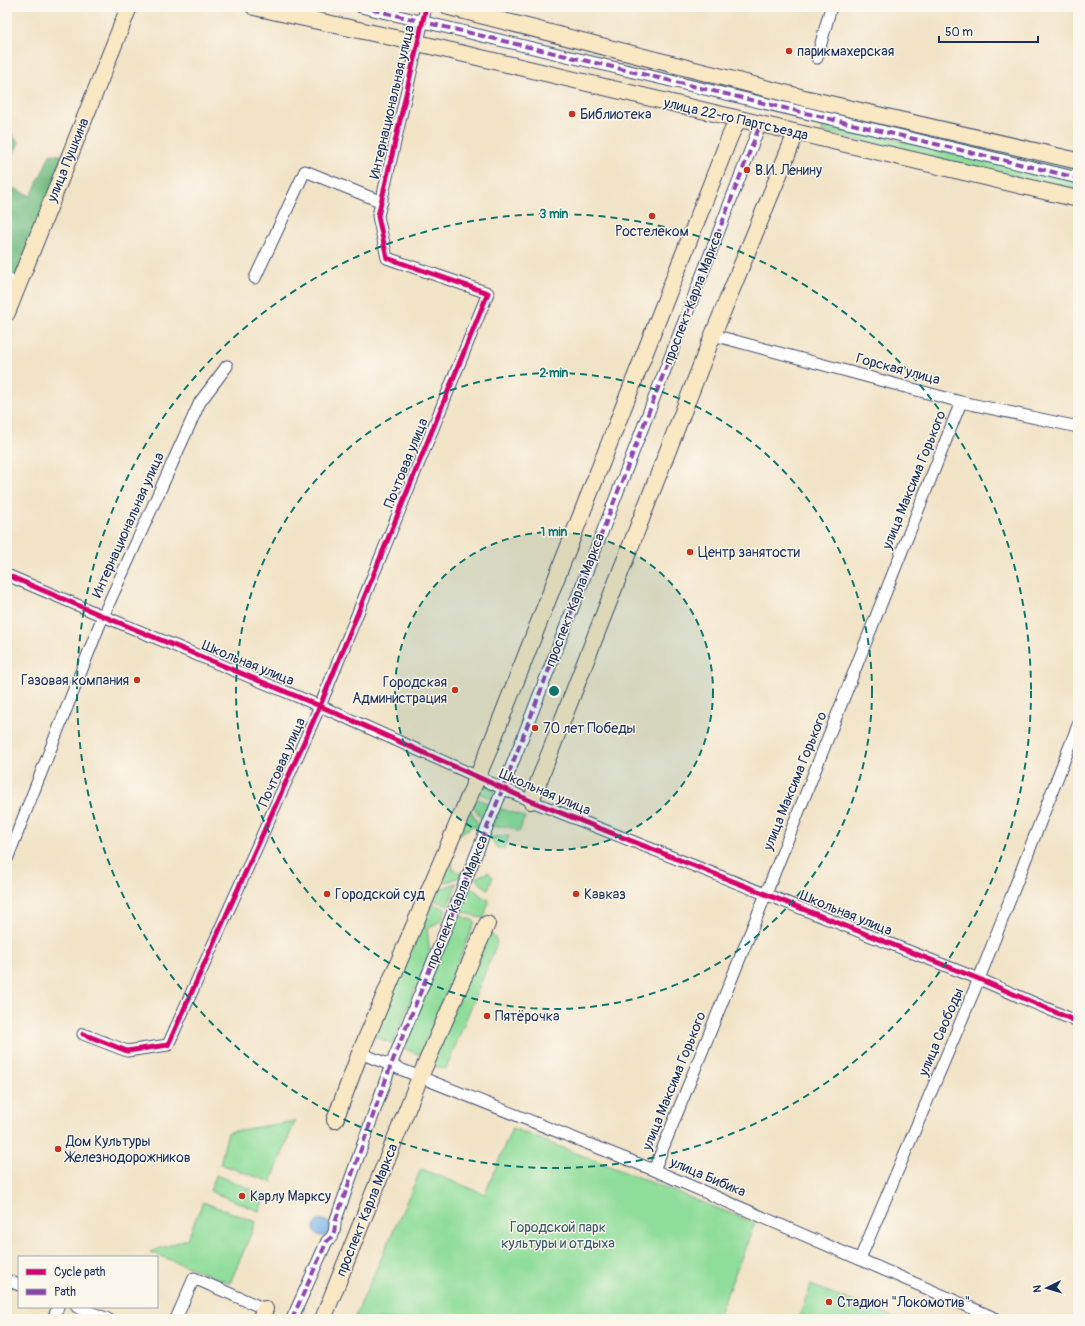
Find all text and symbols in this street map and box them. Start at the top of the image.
scale bar [939,18,1038,44]
street label: Интернациональная улица [366,23,418,181]
text: 50 m [945,25,973,40]
place label: парикмахерская [797,43,894,60]
marker: парикмахерская [784,46,794,56]
street label: улица 22-го Партсъезда [661,94,810,144]
place label: Библиотека [580,106,651,123]
marker: Библиотека [567,109,577,119]
street label: улица Пушкина [43,115,93,205]
place label: В.И. Ленину [755,162,822,179]
marker: В.И. Ленину [742,165,752,175]
text: 3 min [540,207,569,222]
marker: Ростелеком [647,211,657,221]
place label: Ростелеком [615,223,689,240]
street label: проспект Карла Маркса [660,229,726,367]
street label: Горская улица [854,350,942,388]
text: 2 min [540,366,569,381]
street label: улица Максима Горького [878,408,950,553]
street label: Почтовая улица [380,416,432,510]
street label: Интернациональная улица [88,450,168,600]
text: 1 min [541,525,568,540]
street label: проспект Карла Маркса [542,531,608,669]
place label: Центр занятости [698,544,800,561]
marker: Центр занятости [685,547,695,557]
street label: Школьная улица [199,637,297,689]
place label: Газовая компания [21,672,129,689]
place label: Городская Администрация [352,674,447,707]
marker: Газовая компания [132,675,142,685]
centre of rings [547,684,561,698]
marker: Городская Администрация [450,685,460,695]
street label: улица Максима Горького [759,709,831,854]
street label: Почтовая улица [255,715,309,809]
place label: 70 лет Победы [543,720,636,737]
marker: 70 лет Победы [530,723,540,733]
street label: Школьная улица [497,765,593,819]
street label: проспект Карла Маркса [423,833,491,971]
place label: Городской суд [335,886,425,903]
place label: Кавказ [584,886,626,903]
street label: Школьная улица [797,887,895,939]
marker: Городской суд [322,889,332,899]
marker: Кавказ [571,889,581,899]
street label: улица Свободы [914,985,967,1079]
place label: Пятёрочка [495,1008,559,1025]
street label: улица Максима Горького [638,1009,710,1154]
marker: Пятёрочка [482,1011,492,1021]
place label: Дом Культуры Железнодорожников [64,1133,191,1166]
street label: проспект Карла Маркса [333,1141,401,1279]
marker: Дом Культуры Железнодорожников [53,1144,63,1154]
street label: улица Бибика [667,1153,748,1201]
place label: Карлу Марксу [250,1188,331,1205]
marker: Карлу Марксу [237,1191,247,1201]
park label: Городской парк культуры и отдыха [501,1219,615,1252]
legend [18,1256,158,1308]
text: Cycle path [54,1265,106,1280]
north arrow [1027,1268,1067,1308]
text: N [1031,1284,1044,1293]
text: Path [54,1285,76,1300]
place label: Стадион "Локомотив" [837,1294,970,1311]
marker: Стадион "Локомотив" [824,1297,834,1307]

